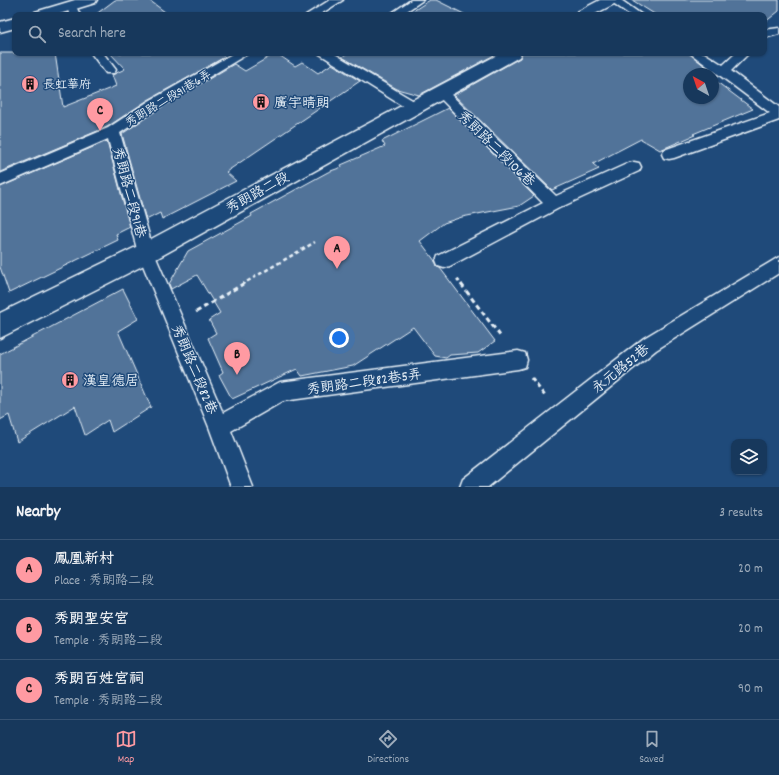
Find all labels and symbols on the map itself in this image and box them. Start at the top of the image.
street label: 秀朗路二段91巷6弄 [122,67,215,132]
north arrow [683,68,719,104]
building icon: 長虹華府 [20,74,40,94]
place label: 長虹華府 [43,77,91,94]
building icon: 廣宇晴朗 [251,92,271,112]
place label: 廣宇晴朗 [274,94,330,114]
pin: C [87,98,113,131]
street label: 秀朗路二段106巷 [452,107,540,193]
street label: 秀朗路二段91巷 [106,145,150,241]
street label: 秀朗路二段 [223,168,293,219]
pin: A [324,236,350,269]
street label: 秀朗路二段82巷 [165,322,221,419]
your location [329,328,349,348]
street label: 永元路52巷 [588,340,655,399]
pin: B [224,342,250,375]
street label: 秀朗路二段82巷5弄 [305,365,423,401]
building icon: 漢皇德居 [60,370,80,390]
place label: 漢皇德居 [83,372,139,392]

